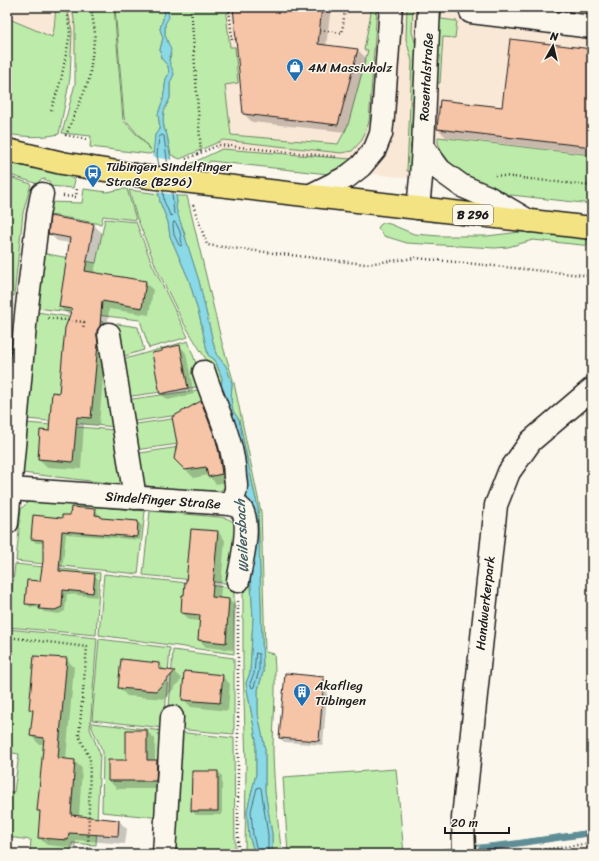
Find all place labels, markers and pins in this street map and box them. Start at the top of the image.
place label: 4M Massivholz [308,56,393,79]
shop icon: 4M Massivholz [285,57,305,82]
place label: Tübingen Sindelfinger Straße (B296) [106,155,232,193]
bus stop icon: Tübingen Sindelfinger Straße (B296) [83,163,103,188]
place label: Akaflieg Tübingen [314,674,366,712]
building icon: Akaflieg Tübingen [292,682,312,707]

